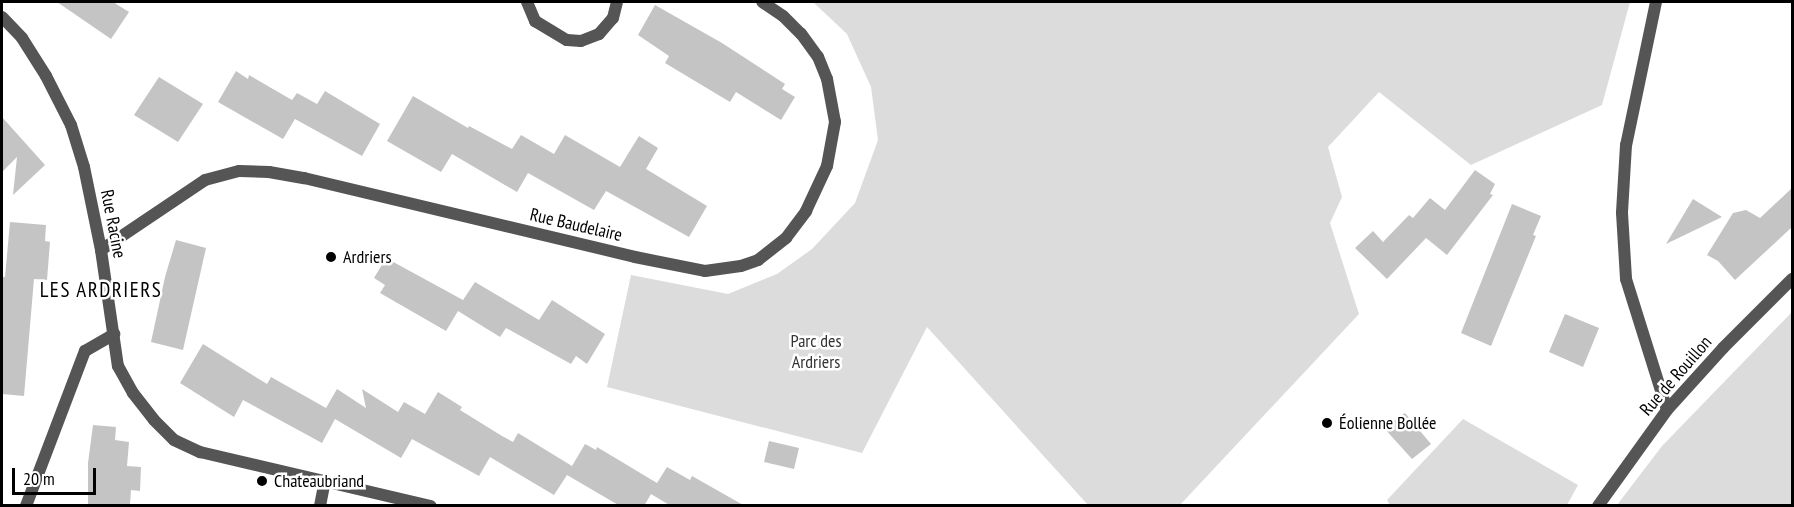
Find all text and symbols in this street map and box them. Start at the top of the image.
street label: Rue Racine [96,188,130,260]
street label: Rue Baudelaire [528,204,624,246]
place label: Ardriers [343,246,392,268]
marker: Ardriers [324,250,338,264]
district label: LES ARDRIERS [39,277,163,303]
park label: Parc des Ardriers [790,331,842,374]
street label: Rue de Rouillon [1636,332,1716,420]
place label: Éolienne Bollée [1339,412,1436,434]
marker: Éolienne Bollée [1320,416,1334,430]
scale bar [15,456,99,494]
text: 20 m [23,467,55,490]
place label: Chateaubriand [274,470,364,492]
marker: Chateaubriand [255,474,269,488]

